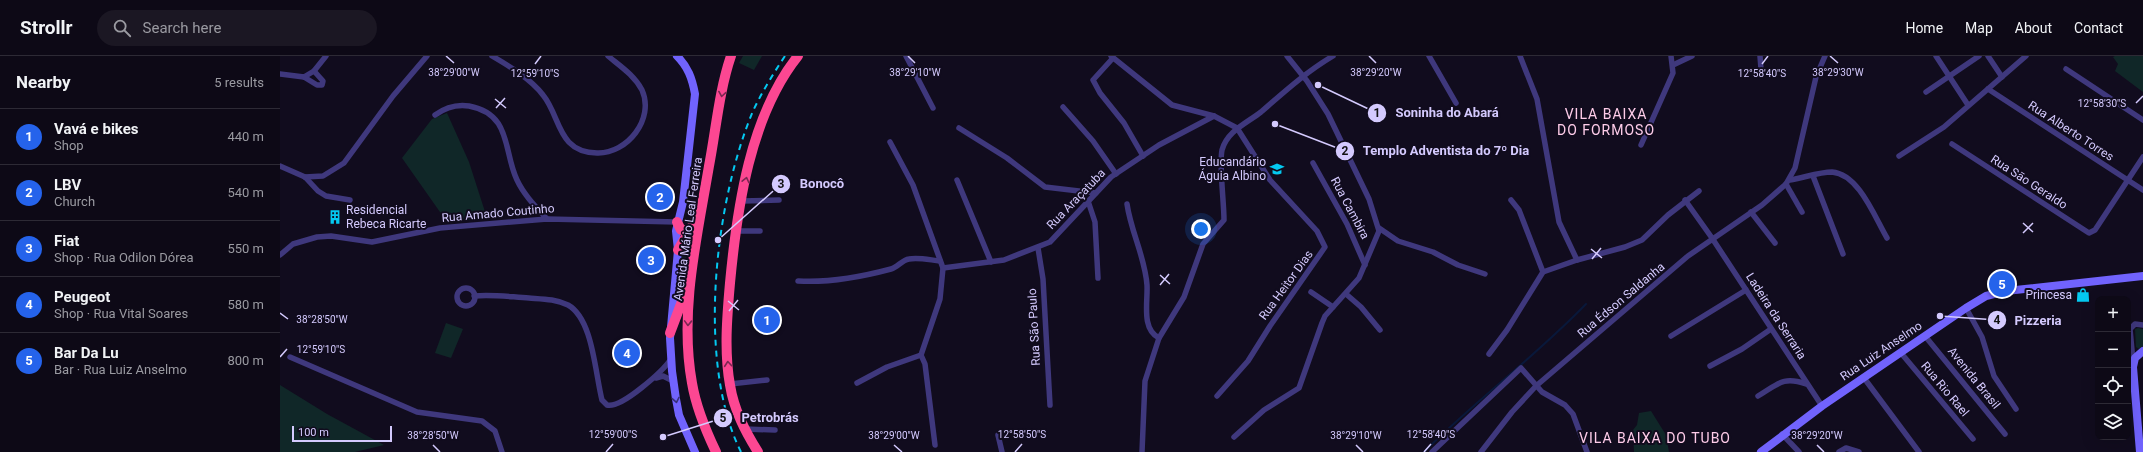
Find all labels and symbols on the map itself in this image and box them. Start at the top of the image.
text: 38°29'00"W [428,67,480,78]
text: 38°29'10"W [889,67,941,78]
text: 38°29'20"W [1350,67,1402,78]
text: 38°29'30"W [1812,67,1864,78]
text: 12°59'10"S [511,68,559,79]
text: 12°58'40"S [1738,68,1786,79]
one-way arrow [718,91,726,97]
street label: Rua Alberto Torres [2026,98,2116,164]
text: 12°58'30"S [2078,98,2126,109]
callout: Soninha do Abará [1367,100,1506,125]
text: Soninha do Abará [1395,105,1499,120]
text: 1 [1374,106,1380,120]
district label: VILA BAIXA DO FORMOSO [1557,106,1655,138]
callout: Templo Adventista do 7º Dia [1335,138,1538,163]
text: Templo Adventista do 7º Dia [1363,143,1529,158]
text: 2 [1342,144,1349,158]
street label: Rua Sāo Geraldo [1988,152,2070,212]
place label: Educandário Águia Albino [1199,155,1266,183]
street label: Avenida Mário Leal Ferreira [671,156,705,302]
school or university icon: Educandário Águia Albino [1269,161,1285,177]
street label: Rua Araçatuba [1044,166,1108,232]
callout: Bonocô [771,171,852,196]
street label: Rua Cambira [1328,175,1372,241]
text: Bonocô [800,176,844,191]
one-way arrow [742,177,750,183]
text: 3 [778,177,785,191]
pin: 2 [647,182,673,212]
street label: Rua Amado Coutinho [441,201,555,225]
place label: Residencial Rebeca Ricarte [346,203,426,231]
building icon: Residencial Rebeca Ricarte [327,209,343,225]
your location [1191,219,1211,239]
pin: 3 [638,245,664,275]
street label: Rua Heitor Dias [1256,247,1316,323]
street label: Rua Édson Saldanha [1574,259,1667,340]
pin: 5 [1989,269,2015,299]
street label: Ladeira da Serraria [1743,270,1809,362]
shop icon: Princesa [2075,287,2091,303]
street label: Rua São Paulo [1025,288,1043,366]
place label: Princesa [2025,288,2072,302]
pin: 1 [754,305,780,335]
callout: Pizzeria [1987,307,2070,332]
text: 4 [1994,313,2001,327]
text: Pizzeria [2014,313,2062,328]
text: 38°28'50"W [296,314,348,325]
street label: Rua Luiz Anselmo [1838,318,1925,384]
one-way arrow [684,320,693,326]
pin: 4 [614,338,640,368]
text: 12°59'10"S [297,344,345,355]
street label: Avenida Brasil [1945,344,2003,412]
street label: Rua Rio Rael [1918,359,1972,419]
one-way arrow [723,361,732,367]
one-way arrow [672,397,680,404]
callout: Petrobrás [713,405,806,430]
text: Petrobrás [741,410,799,425]
text: 5 [720,411,727,425]
scale bar [292,424,392,443]
text: 12°59'00"S [589,429,637,440]
text: 12°58'50"S [998,429,1046,440]
text: 12°58'40"S [1407,429,1455,440]
text: 38°28'50"W [407,430,459,441]
text: 38°29'00"W [868,430,920,441]
text: 38°29'10"W [1330,430,1382,441]
district label: VILA BAIXA DO TUBO [1579,430,1731,446]
text: 38°29'20"W [1791,430,1843,441]

